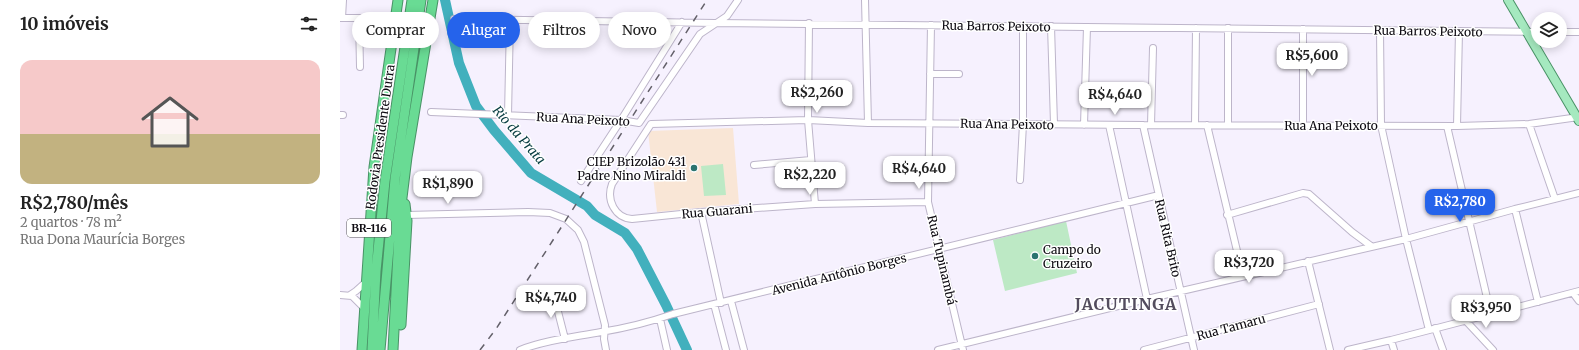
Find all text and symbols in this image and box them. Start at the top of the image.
chip: Comprar [352,12,439,48]
chip: Alugar [447,12,520,48]
chip: Filtros [528,12,600,48]
chip: Novo [608,12,671,48]
map controls [1531,12,1567,48]
button: layers [1531,12,1567,48]
text: 10 imóveis [20,13,109,35]
icon: filters [298,13,320,35]
street label: Rua Barros Peixoto [941,18,1051,34]
street label: Rua Barros Peixoto [1373,23,1483,39]
pin: R$5,600 [1275,43,1349,77]
text: R$5,600 [1286,47,1338,64]
street label: Rodovia Presidente Dutra [362,63,398,211]
pin: R$2,260 [780,80,854,114]
pin: R$4,640 [1078,82,1152,116]
text: R$2,260 [790,84,844,101]
icon: home [134,86,206,158]
text: R$4,640 [1088,86,1142,103]
water label: Rio da Prata [489,102,549,168]
street label: Rua Ana Peixoto [536,109,630,129]
street label: Rua Ana Peixoto [960,116,1054,132]
street label: Rua Ana Peixoto [1284,118,1378,133]
place label: CIEP Brizolão 431 Padre Nino Miraldi [577,154,687,183]
pin: R$4,640 [882,156,956,190]
text: R$4,640 [892,160,946,177]
pin: R$2,220 [773,162,847,196]
marker: CIEP Brizolão 431 Padre Nino Miraldi [689,163,699,173]
text: R$2,220 [784,166,836,183]
pin: R$1,890 [411,171,485,205]
text: R$1,890 [422,175,474,192]
pin: R$2,780 [1423,189,1497,223]
text: R$2,780/mês [20,192,128,214]
text: R$2,780 [1434,193,1486,210]
street label: Rua Rita Brito [1152,197,1184,279]
street label: Rua Guarani [681,200,753,222]
text: 2 quartos · 78 m² [20,214,122,231]
street label: Rua Tupinambá [924,214,960,307]
road number: BR-116 [347,219,391,237]
text: Rua Dona Maurícia Borges [20,231,185,248]
place label: Campo do Cruzeiro [1043,242,1101,271]
street label: Avenida Antônio Borges [769,250,908,298]
pin: R$3,720 [1212,250,1286,284]
marker: Campo do Cruzeiro [1030,251,1040,261]
text: R$3,720 [1224,254,1274,271]
pin: R$4,740 [514,285,588,319]
text: R$4,740 [525,289,577,306]
district label: JACUTINGA [1074,294,1177,314]
pin: R$3,950 [1449,295,1523,329]
text: R$3,950 [1460,299,1512,316]
street label: Rua Tamaru [1195,310,1268,343]

